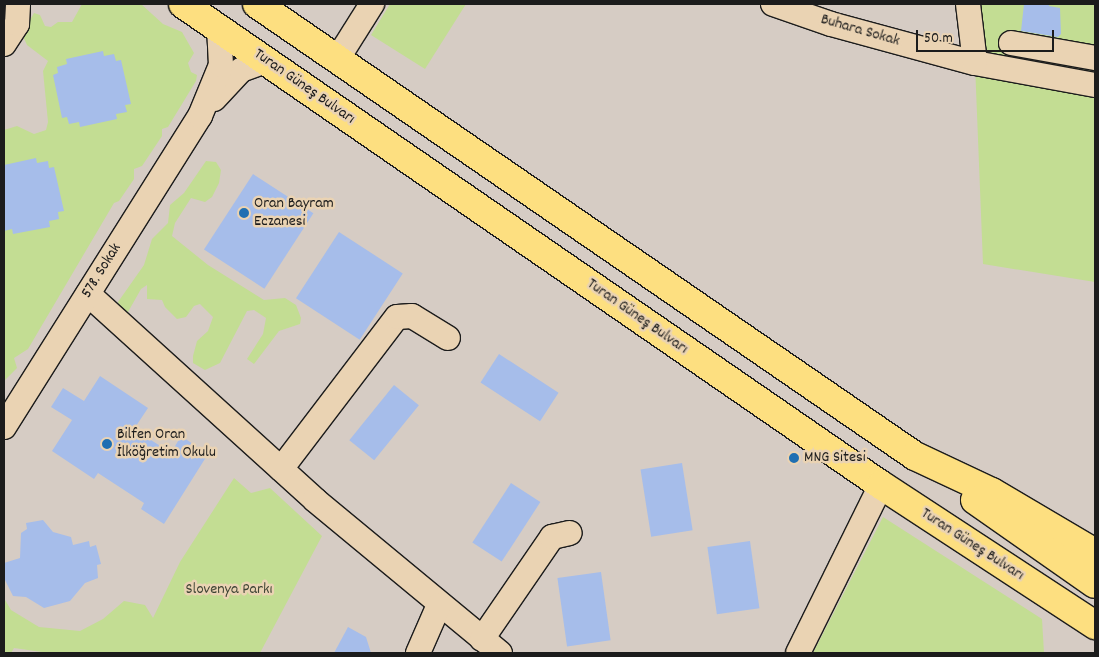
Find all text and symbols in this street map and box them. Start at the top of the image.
street label: Buhara Sokak [818,11,902,51]
scale bar [919,20,1056,52]
text: 50 m [924,28,953,50]
street label: Turan Güneş Bulvarı [250,45,358,129]
place label: Oran Bayram Eczanesi [254,194,334,232]
marker: Oran Bayram Eczanesi [238,207,250,219]
street label: 578. Sokak [78,240,126,302]
street label: Turan Güneş Bulvarı [583,275,691,359]
place label: Bilfen Oran İlköğretim Okulu [117,425,216,463]
marker: Bilfen Oran İlköğretim Okulu [101,438,113,450]
place label: MNG Sitesi [804,448,866,468]
marker: MNG Sitesi [788,452,800,464]
street label: Turan Güneş Bulvarı [917,505,1027,585]
park label: Slovenya Parkı [186,580,272,600]

